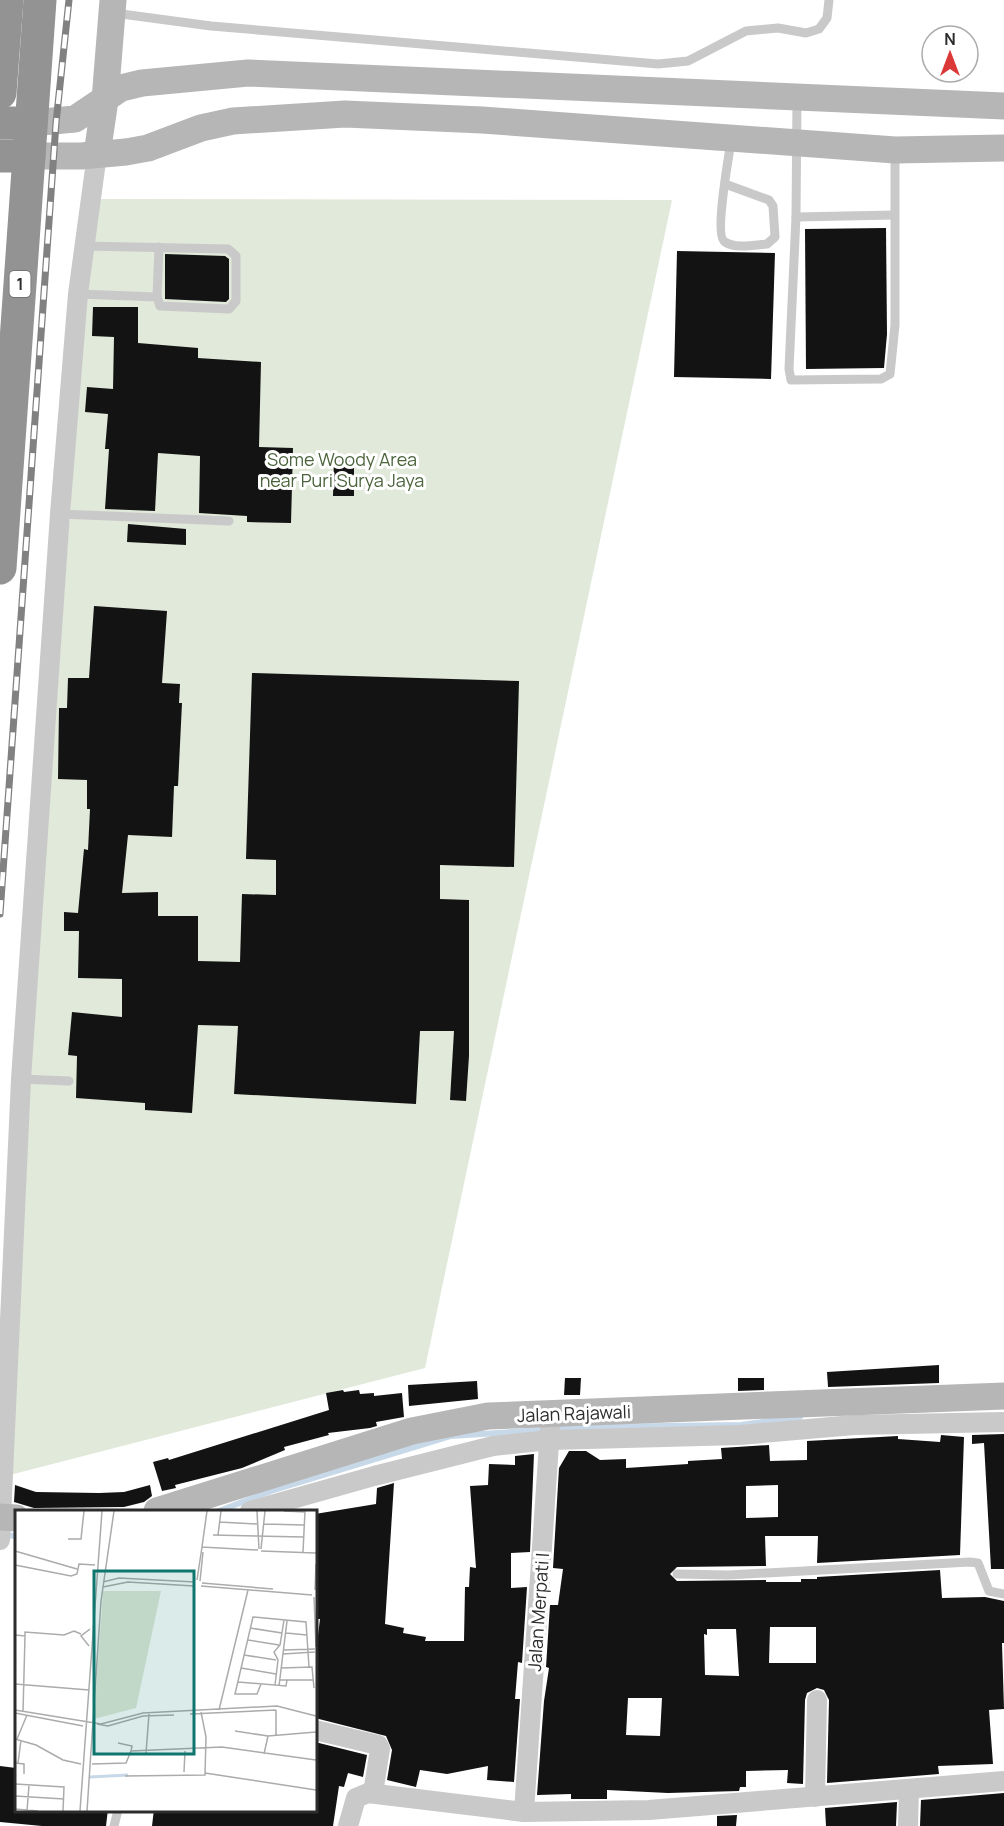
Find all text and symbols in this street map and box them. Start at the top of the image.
north arrow [920,24,980,84]
text: N [944,28,956,50]
road number: 1 [10,271,31,297]
park label: Some Woody Area near Puri Surya Jaya [260,447,424,492]
street label: Jalan Rajawali [517,1399,631,1427]
inset map [15,1510,316,1811]
street label: Jalan Merpati I [522,1552,554,1672]

